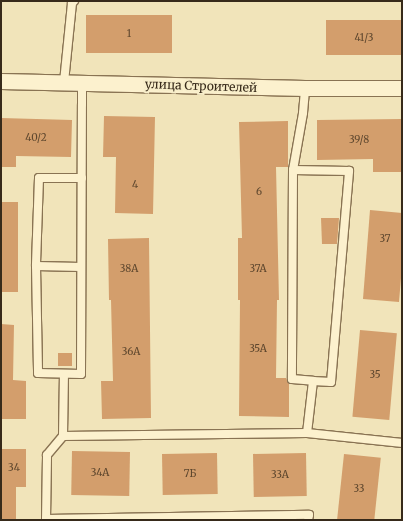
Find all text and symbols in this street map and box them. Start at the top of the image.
house number: 1 [127,28,131,40]
house number: 41/3 [354,32,374,44]
street label: улица Строителей [145,77,257,95]
house number: 40/2 [25,132,47,144]
house number: 39/8 [349,134,369,146]
house number: 4 [132,179,138,191]
house number: 6 [256,186,262,198]
house number: 37 [379,233,391,245]
house number: 38А [120,263,138,275]
house number: 37А [249,263,267,275]
house number: 35А [249,343,267,355]
house number: 36А [122,346,140,358]
house number: 35 [369,369,381,381]
house number: 34 [8,462,20,474]
house number: 34А [91,467,109,479]
house number: 7Б [184,468,196,480]
house number: 33А [271,469,289,481]
house number: 33 [354,483,364,495]

